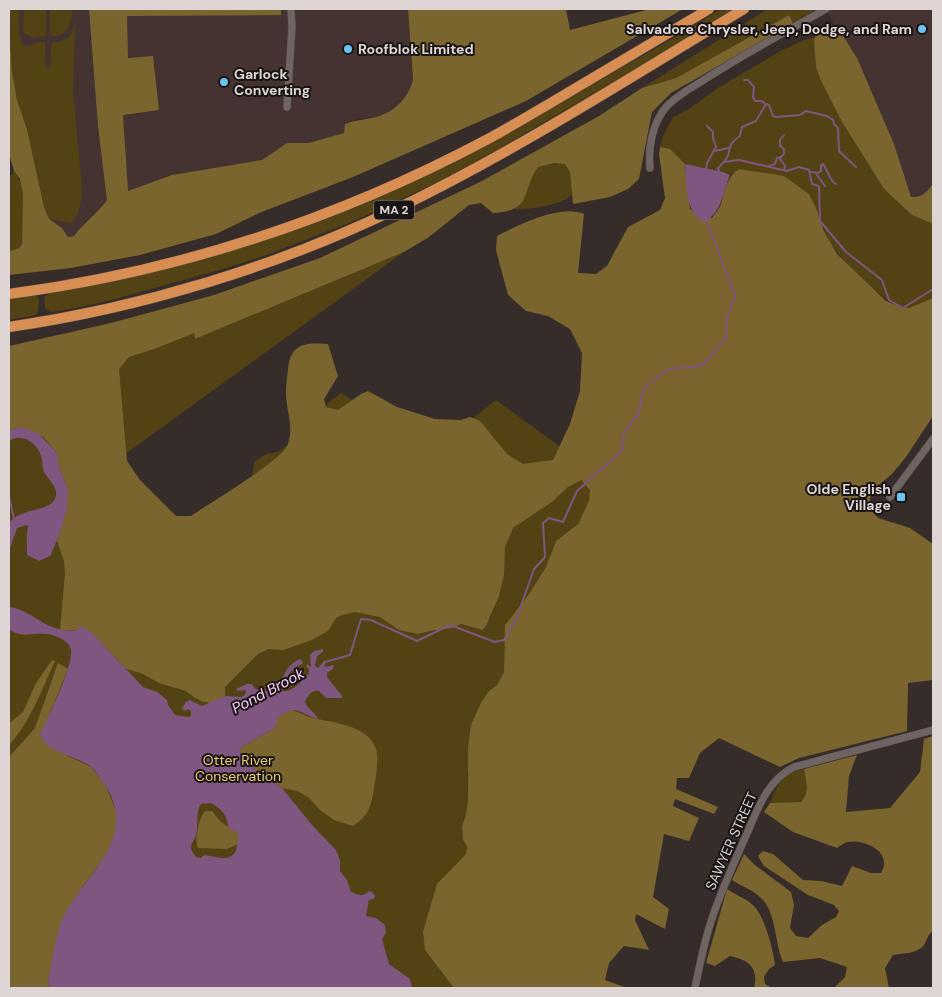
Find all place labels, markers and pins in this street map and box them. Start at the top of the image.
place label: Salvadore Chrysler, Jeep, Dodge, and Ram [626,20,912,38]
marker: Salvadore Chrysler, Jeep, Dodge, and Ram [916,23,928,35]
place label: Roofblok Limited [358,40,474,58]
marker: Roofblok Limited [342,43,354,55]
place label: Garlock Converting [234,65,310,99]
marker: Garlock Converting [218,76,230,88]
place label: Olde English Village [807,480,891,514]
marker: Olde English Village [895,491,907,503]

